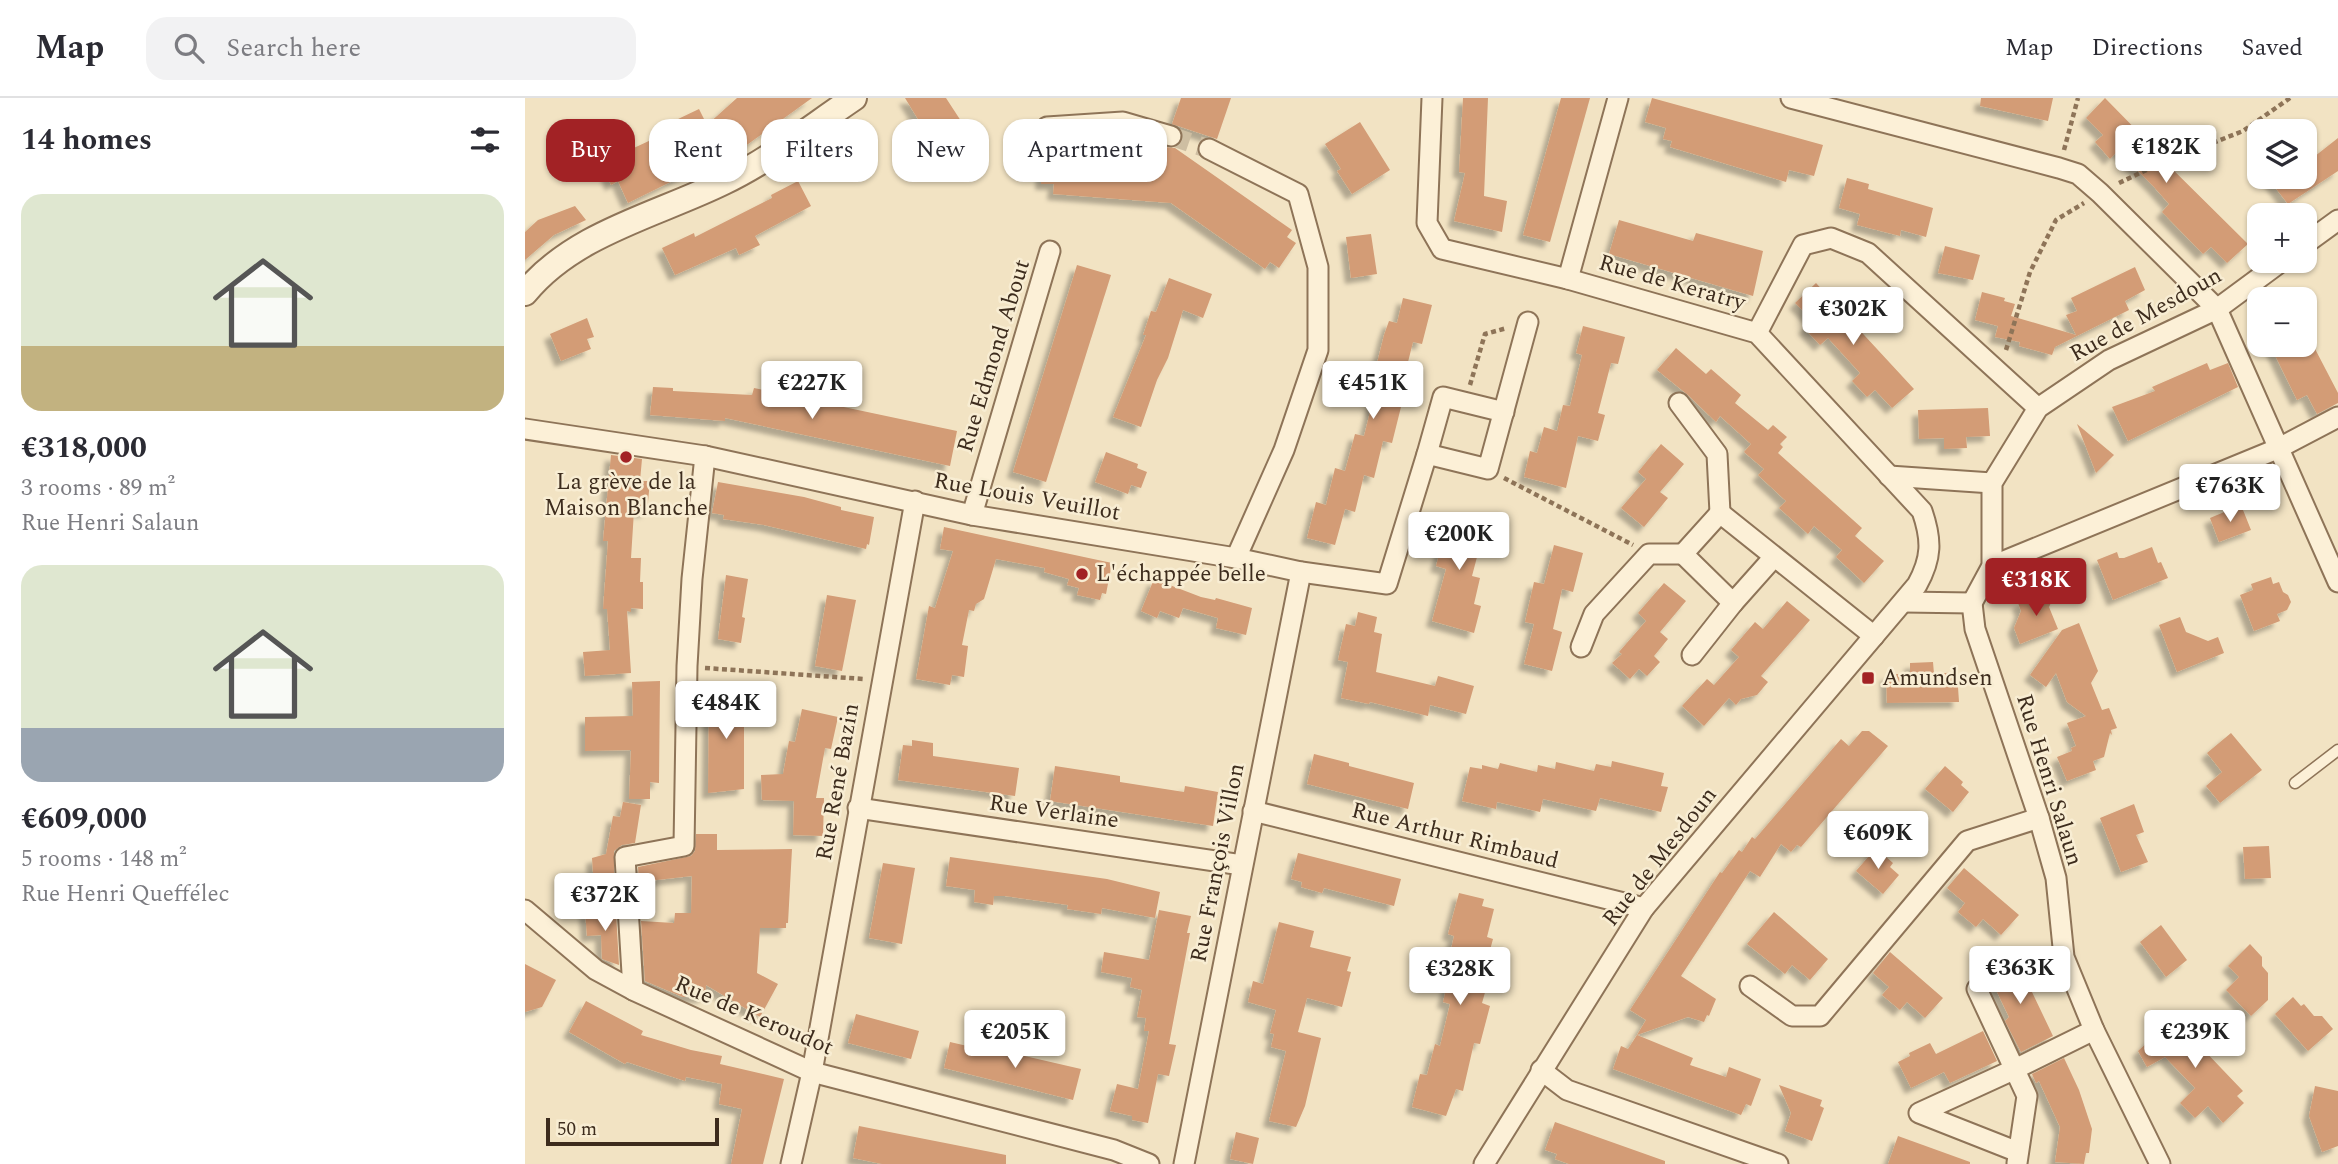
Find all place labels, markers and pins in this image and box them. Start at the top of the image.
pin: €182K [2117,126,2215,185]
pin: €302K [1804,288,1902,347]
pin: €227K [763,362,861,421]
pin: €451K [1324,362,1422,421]
marker: La grève de la Maison Blanche [618,449,634,465]
pin: €763K [2181,464,2279,524]
place label: La grève de la Maison Blanche [544,465,708,526]
pin: €200K [1410,512,1508,572]
place label: L'échappée belle [1096,557,1266,592]
pin: €318K [1987,559,2085,618]
marker: L'échappée belle [1074,566,1090,582]
place label: Amundsen [1882,661,1993,696]
marker: Amundsen [1860,670,1876,686]
pin: €484K [677,682,775,741]
pin: €609K [1829,812,1927,871]
pin: €372K [556,874,654,933]
pin: €363K [1971,946,2069,1006]
pin: €328K [1411,948,1509,1007]
pin: €205K [966,1010,1064,1070]
pin: €239K [2146,1010,2244,1070]

